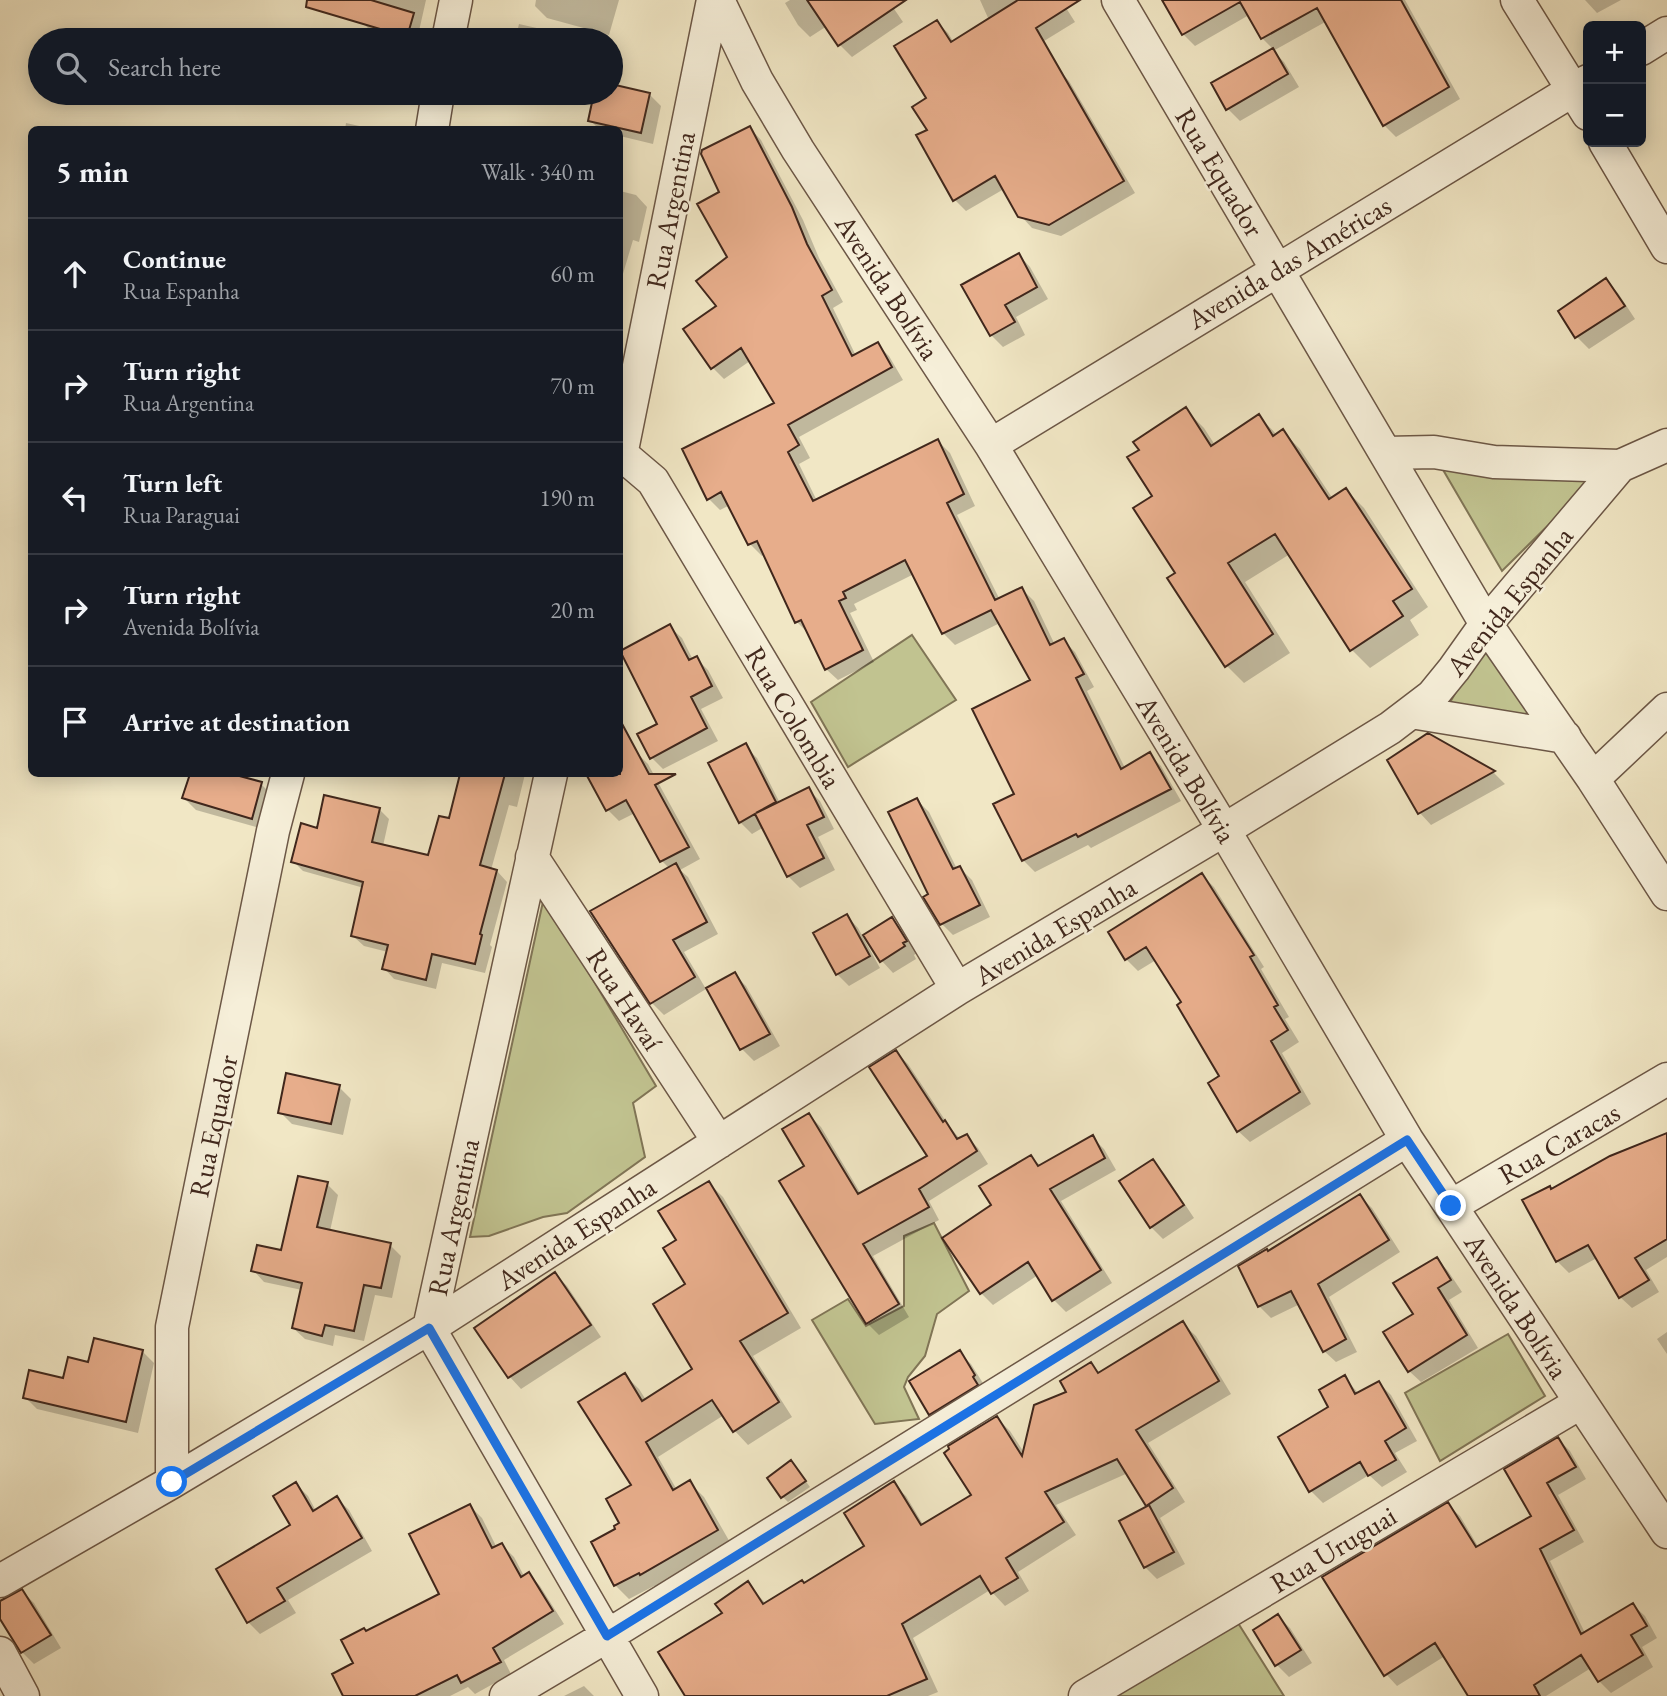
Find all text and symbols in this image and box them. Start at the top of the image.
map controls [1583,21,1646,147]
button: + [1583,21,1646,84]
search box [28,28,623,105]
icon: search [52,48,90,86]
text: Search here [108,50,221,84]
button: − [1583,84,1646,147]
street label: Rua Equador [1167,101,1273,244]
street label: Rua Argentina [637,127,703,292]
text: 5 min [56,152,129,191]
text: Walk · 340 m [481,157,595,187]
street label: Avenida das Américas [1179,187,1398,338]
street label: Avenida Bolívia [827,207,949,367]
text: Continue [123,242,226,276]
icon: ahead [56,255,94,293]
text: 60 m [550,259,595,289]
text: Rua Espanha [123,276,240,306]
text: Turn right [123,354,241,388]
icon: right [56,367,94,405]
text: 70 m [550,371,595,401]
text: Rua Argentina [123,388,254,418]
text: Turn left [123,466,222,500]
icon: left [56,479,94,517]
text: 190 m [539,483,595,513]
text: Rua Paraguai [123,500,240,530]
street label: Avenida Espanha [1437,518,1581,684]
text: Turn right [123,578,241,612]
icon: right [56,591,94,629]
text: 20 m [550,595,595,625]
text: Avenida Bolívia [123,612,260,642]
street label: Rua Colombia [737,639,851,795]
street label: Avenida Bolívia [1128,688,1246,850]
icon: arrive [56,703,94,741]
text: Arrive at destination [123,705,350,739]
street label: Avenida Espanha [967,868,1143,994]
street label: Rua Havaí [579,941,671,1057]
street label: Rua Equador [180,1051,246,1200]
street label: Rua Caracas [1492,1094,1626,1192]
street label: Rua Argentina [419,1134,487,1299]
street label: Avenida Espanha [489,1168,663,1298]
route end [1435,1190,1466,1221]
street label: Avenida Bolívia [1456,1226,1578,1386]
route start [156,1466,187,1497]
street label: Rua Uruguai [1263,1497,1403,1601]

